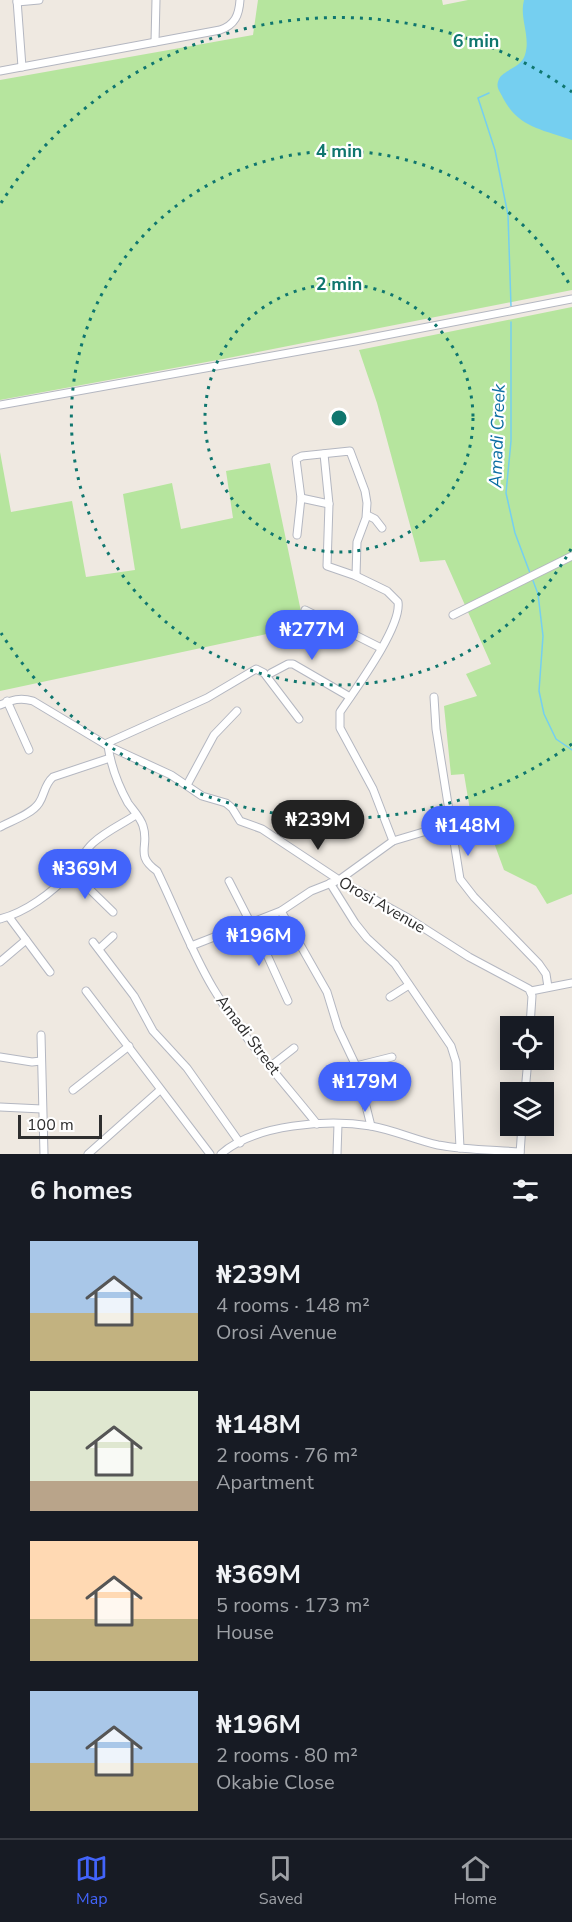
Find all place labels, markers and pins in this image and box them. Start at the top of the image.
centre of rings [329,408,349,428]
pin: ₦277M [270,610,354,661]
pin: ₦239M [276,800,360,851]
pin: ₦148M [426,806,510,857]
pin: ₦369M [43,849,127,900]
pin: ₦196M [217,916,301,967]
pin: ₦179M [323,1062,407,1113]

